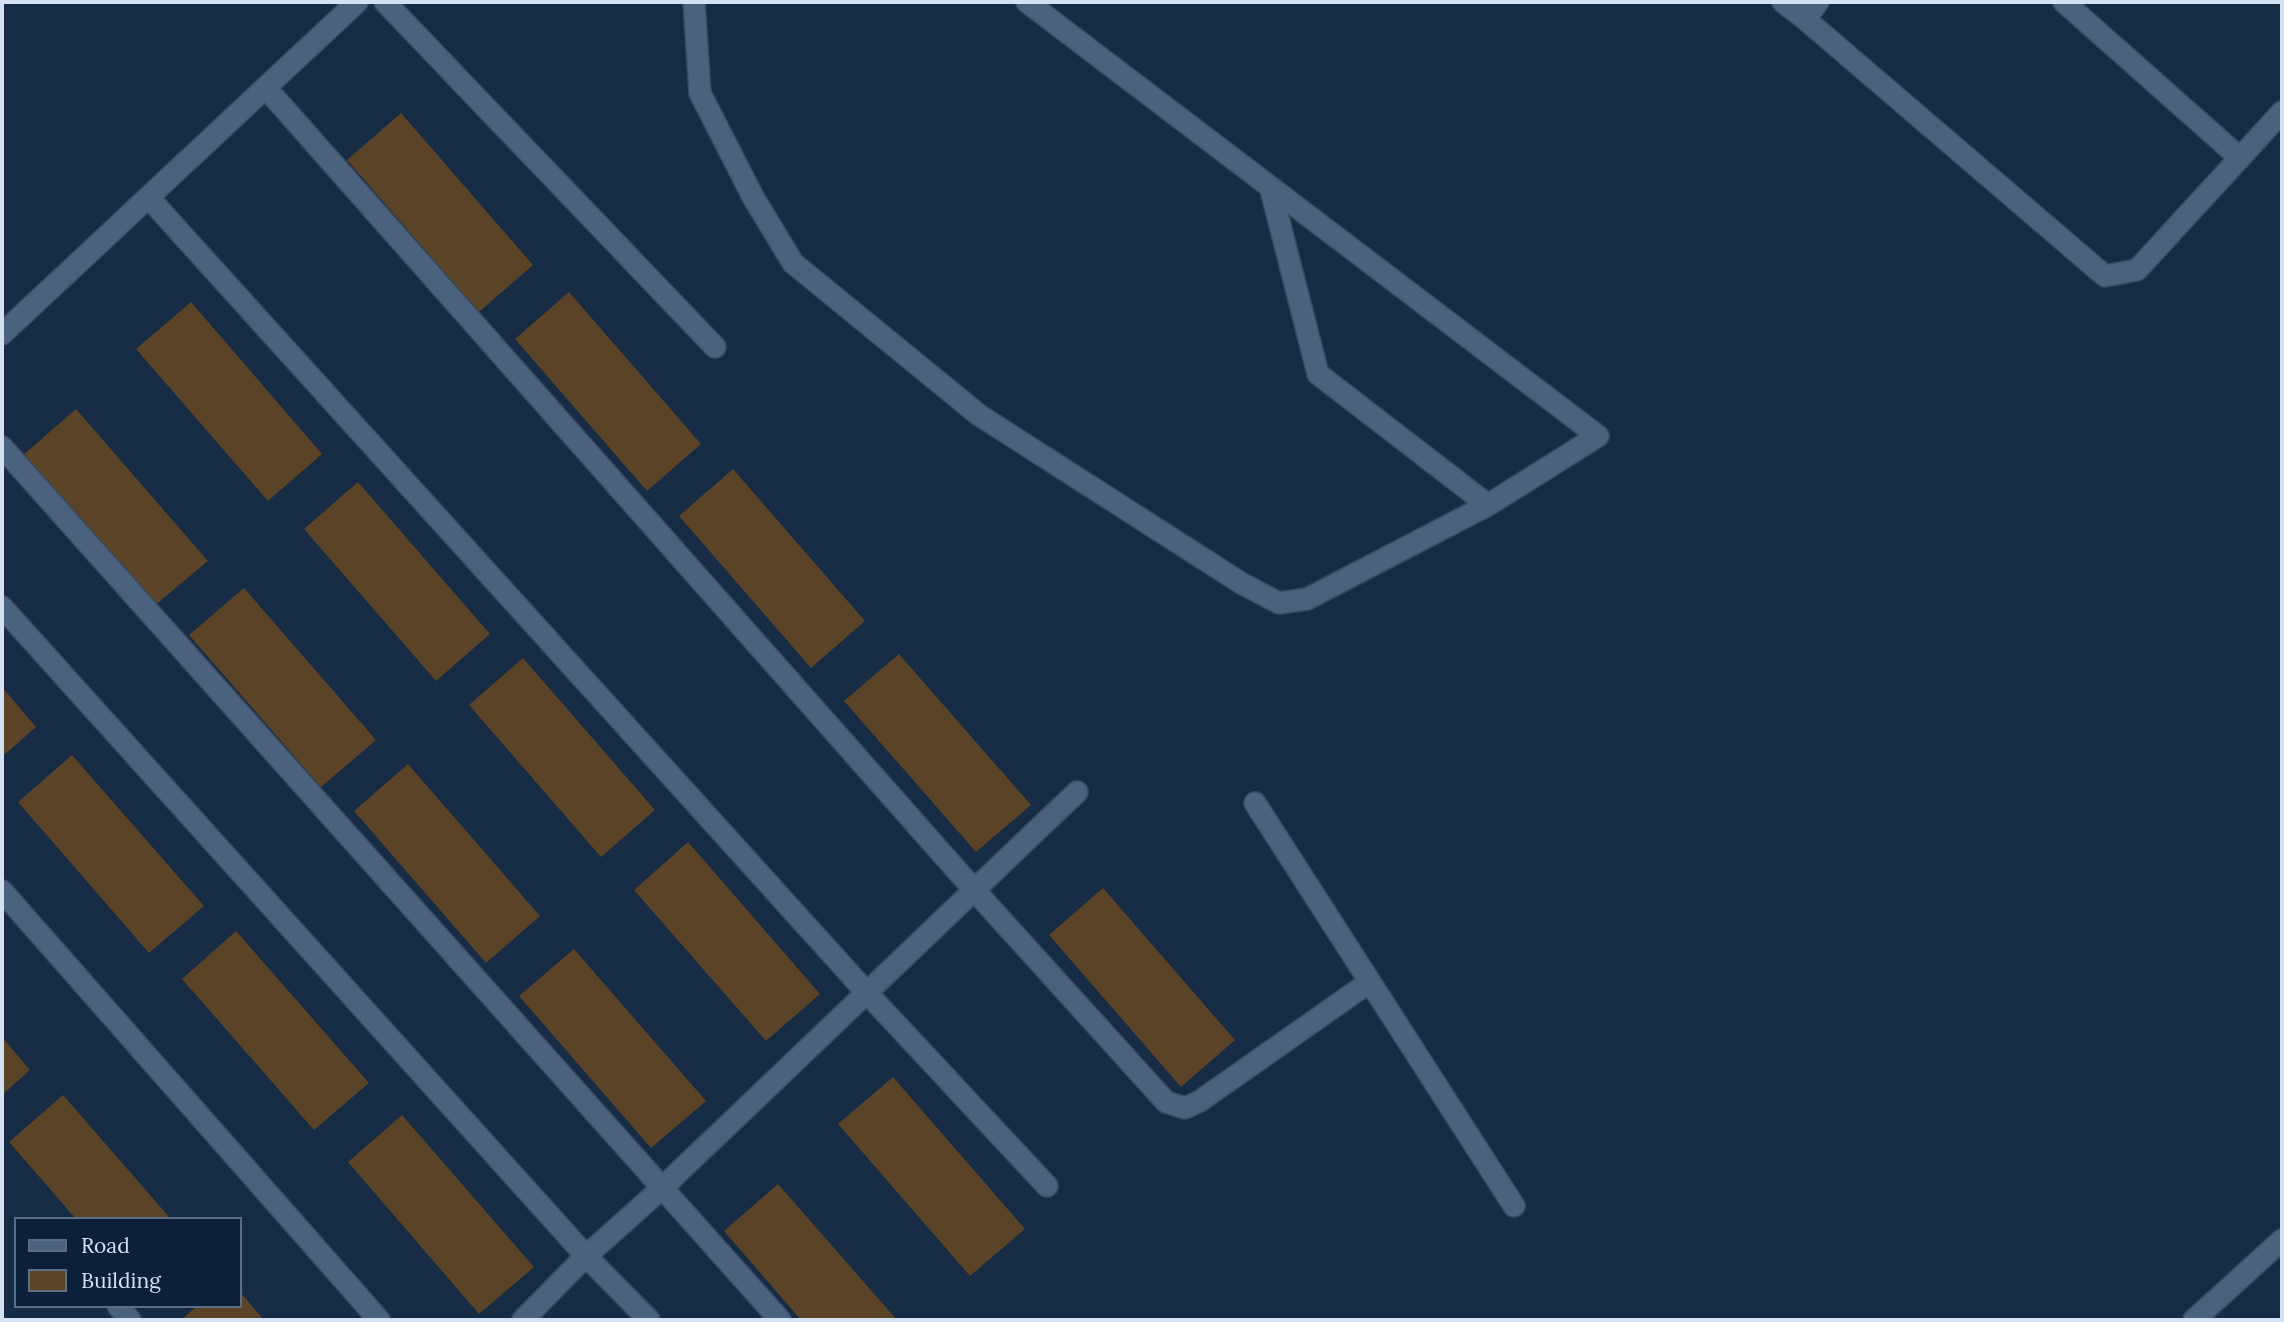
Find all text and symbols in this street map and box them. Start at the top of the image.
legend [14,1217,242,1308]
text: Road [81,1232,130,1259]
text: Building [81,1267,161,1294]

